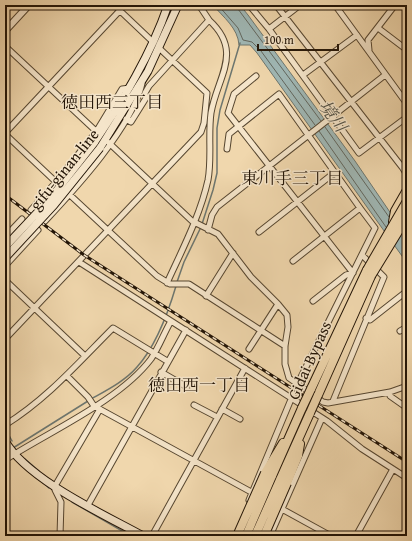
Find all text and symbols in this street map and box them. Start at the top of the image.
scale bar [258,26,338,52]
text: 100 m [264,31,294,48]
district label: 徳田西三丁目 [61,89,163,114]
water label: 境川 [313,95,355,138]
street label: gifu-ginan line [24,123,104,215]
district label: 東川手三丁目 [241,165,343,190]
street label: Gidai Bypass [281,317,337,403]
district label: 徳田西一丁目 [148,372,250,397]

